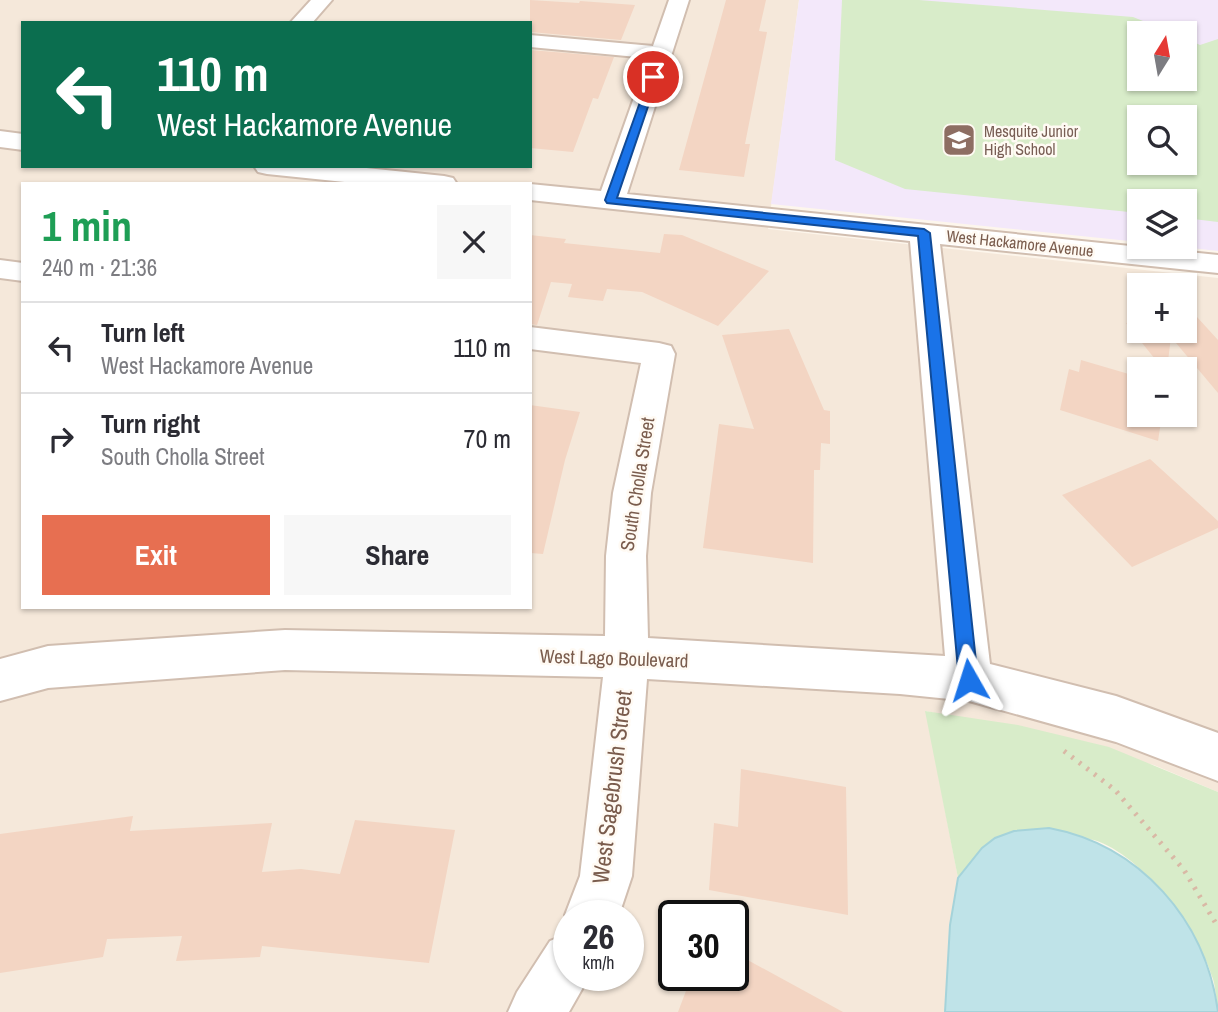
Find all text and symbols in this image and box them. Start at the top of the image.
north arrow [1127,21,1197,91]
map controls [1127,21,1197,427]
text: 110 m [157,40,269,106]
pin [623,47,683,107]
icon: left [42,49,133,140]
icon: arrive [634,58,672,96]
text: West Hackamore Avenue [157,103,452,146]
button: search [1127,105,1197,175]
place label: Mesquite Junior High School [984,120,1079,160]
school or university icon: Mesquite Junior High School [940,121,978,159]
button: layers [1127,189,1197,259]
text: 1 min [42,198,132,254]
button: close [437,205,511,279]
street label: West Hackamore Avenue [945,224,1095,262]
text: 240 m · 21:36 [42,252,157,283]
button: + [1127,273,1197,343]
text: Turn left [101,315,185,350]
icon: left [42,329,80,367]
text: 110 m [453,330,511,365]
text: West Hackamore Avenue [101,350,313,381]
button: − [1127,357,1197,427]
text: Turn right [101,406,200,441]
street label: South Cholla Street [614,415,661,553]
icon: right [42,420,80,458]
text: 70 m [464,421,511,456]
text: South Cholla Street [101,441,265,472]
button: Exit [42,515,270,595]
button: Share [284,515,511,595]
street label: West Lago Boulevard [539,642,689,674]
position arrow [932,643,1006,717]
street label: West Sagebrush Street [584,688,639,885]
speed limit sign: 30 [658,900,749,991]
text: 26 [583,913,614,960]
text: km/h [583,950,615,975]

